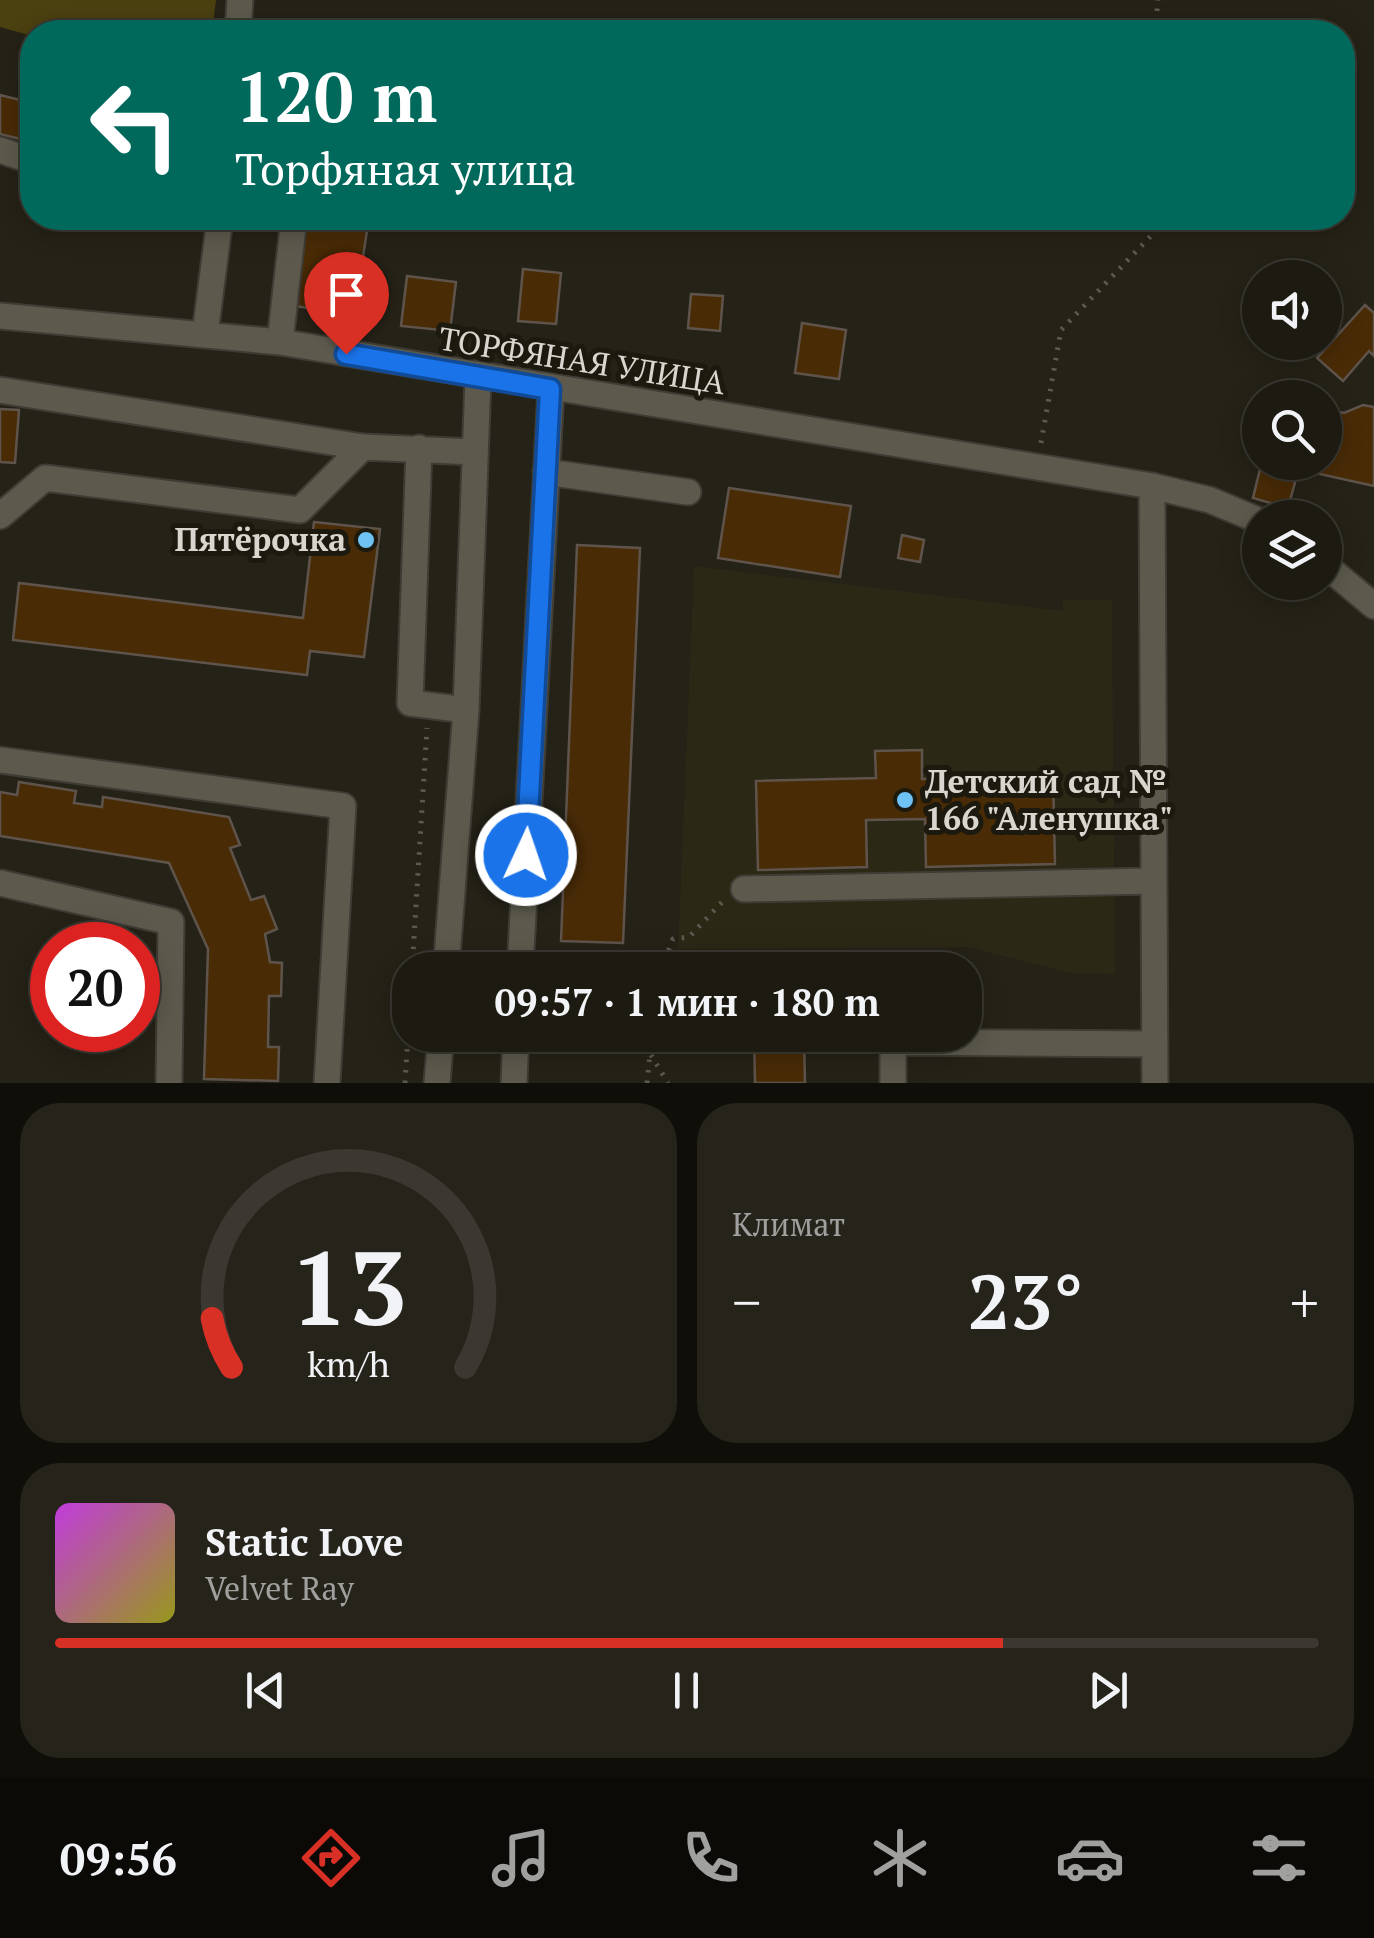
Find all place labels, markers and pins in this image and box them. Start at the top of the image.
pin [304,252,389,355]
place label: Пятёрочка [175,518,346,560]
marker: Пятёрочка [355,529,377,551]
place label: Детский сад № 166 "Аленушка" [925,760,1173,839]
marker: Детский сад № 166 "Аленушка" [894,789,916,811]

